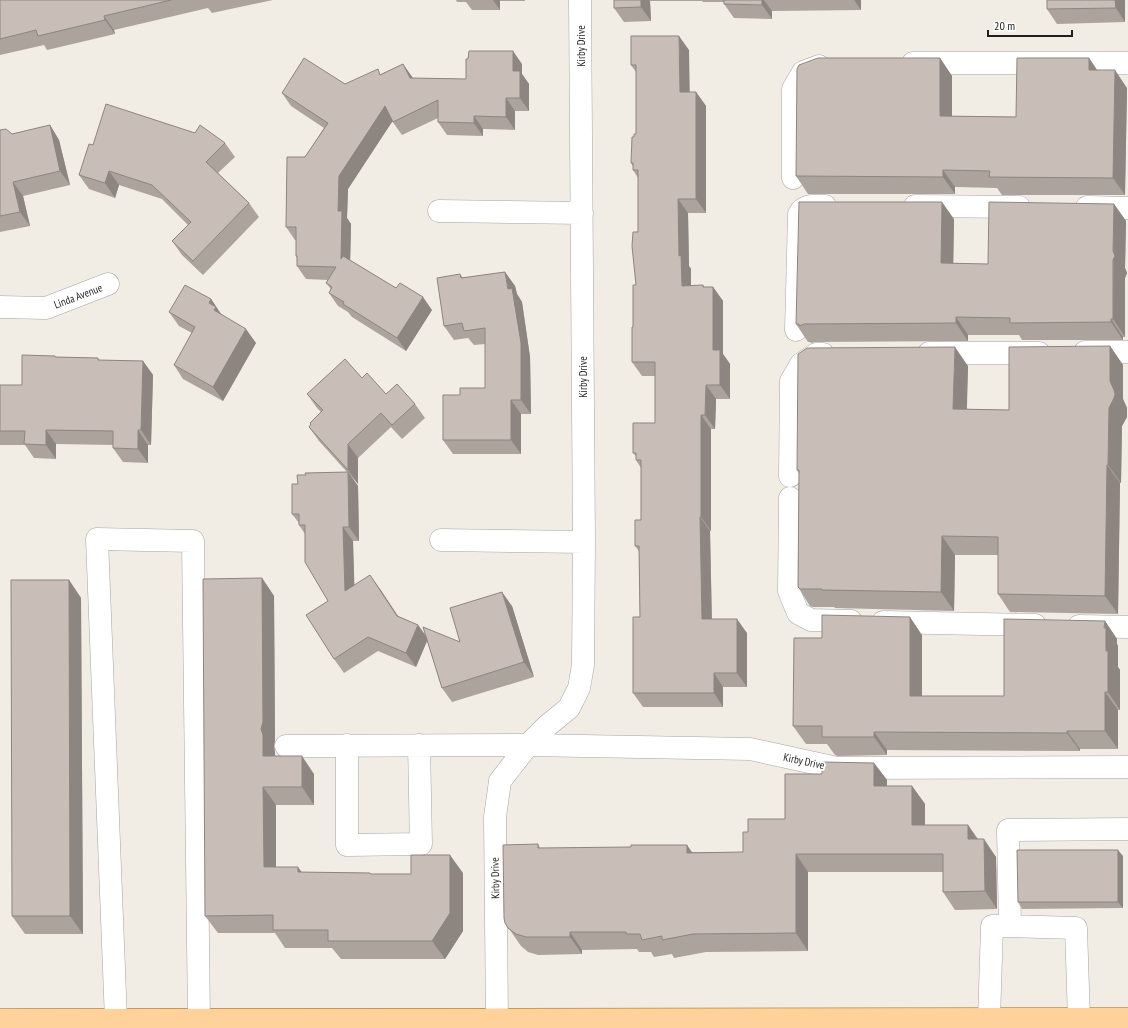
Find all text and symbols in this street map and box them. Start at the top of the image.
scale bar [988,12,1072,38]
text: 20 m [994,18,1015,33]
street label: Kirby Drive [574,25,588,67]
street label: Linda Avenue [52,280,105,312]
street label: Kirby Drive [576,356,590,398]
street label: Kirby Drive [782,750,826,772]
street label: Kirby Drive [488,857,502,899]

